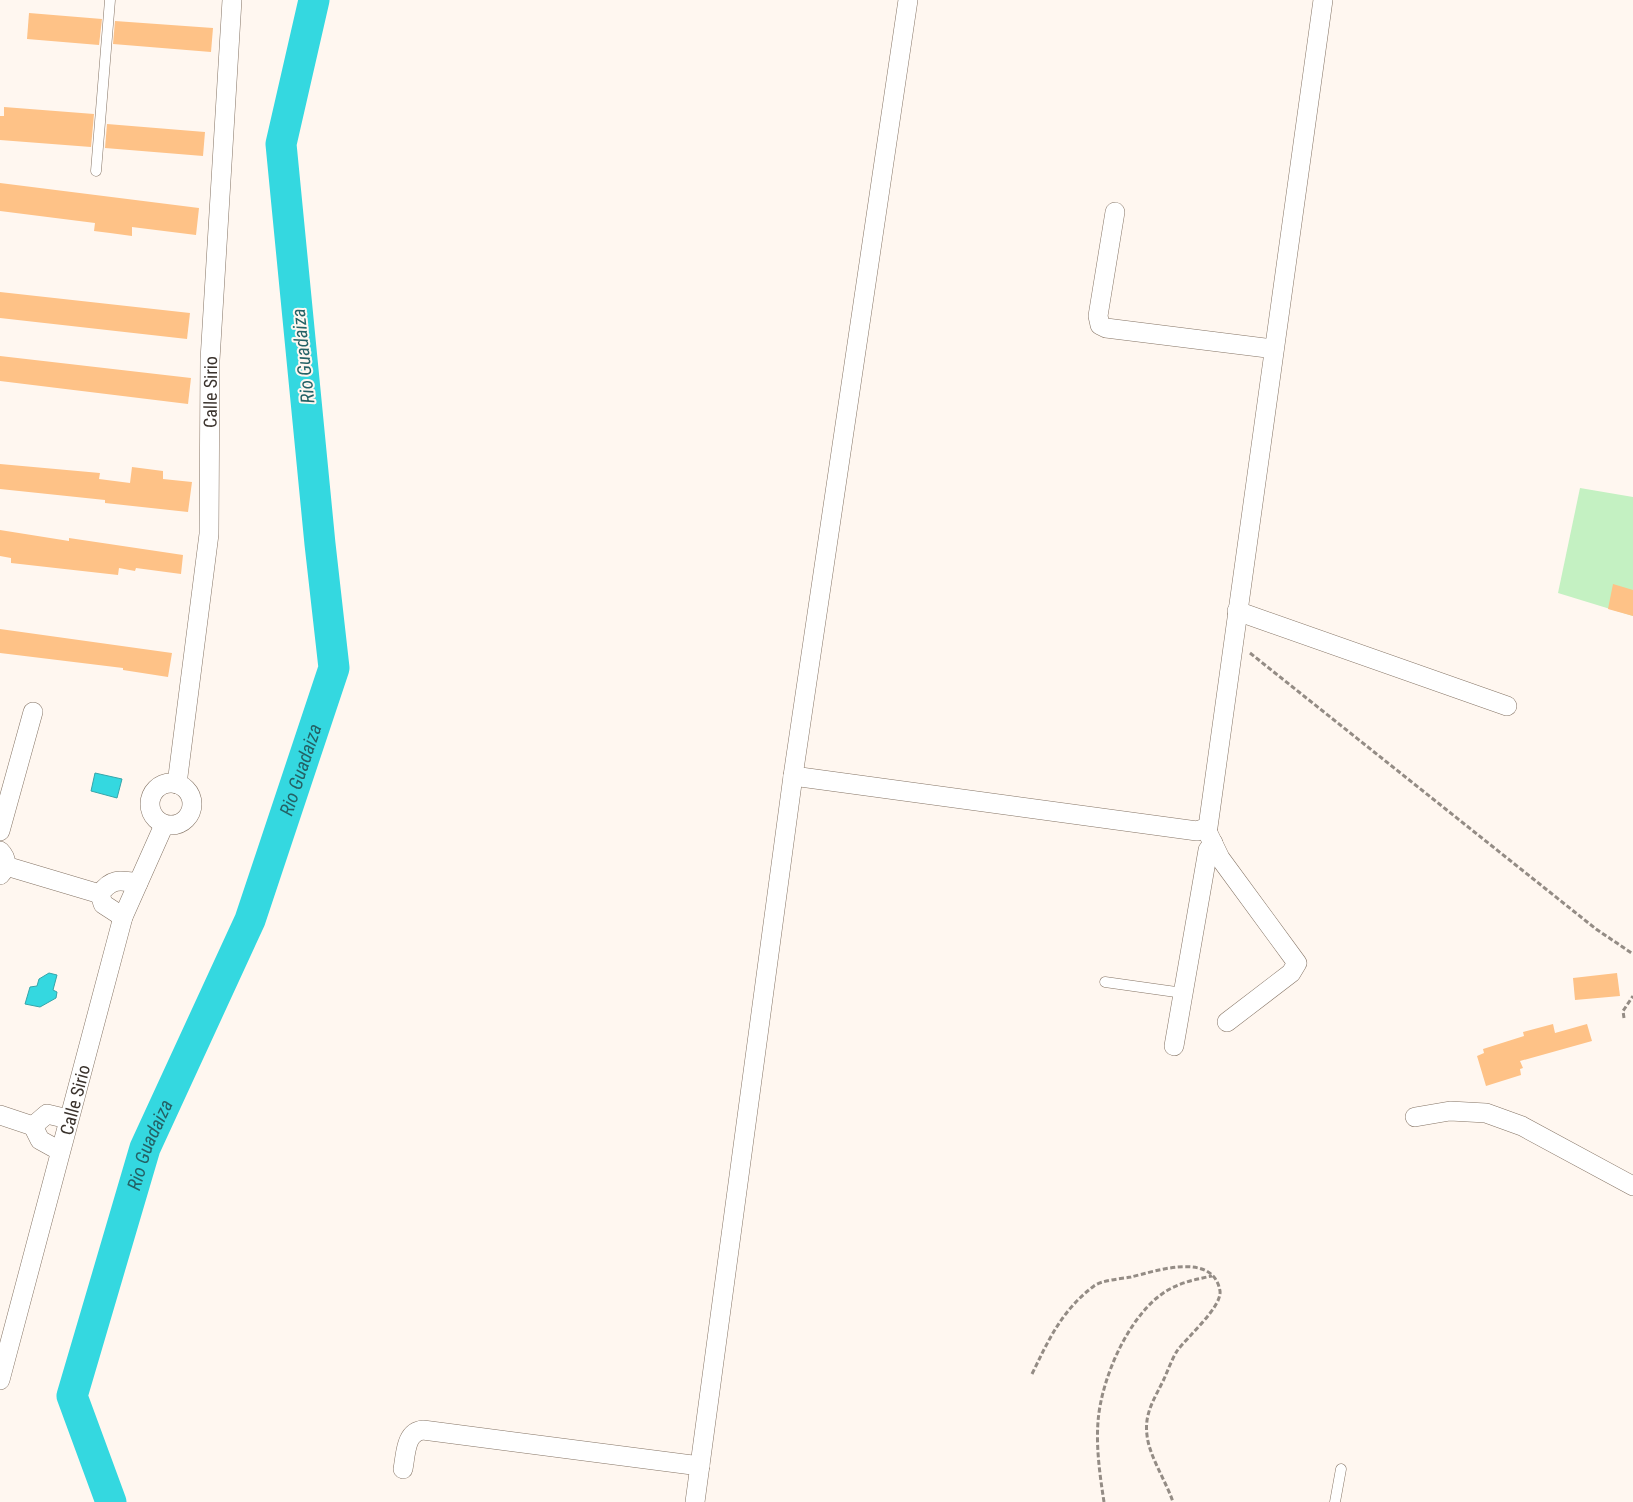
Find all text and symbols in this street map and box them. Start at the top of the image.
water label: Rio Guadaiza [287,307,319,405]
street label: Calle Sirio [199,356,221,428]
water label: Rio Guadaiza [274,721,326,819]
street label: Calle Sirio [55,1062,94,1137]
water label: Rio Guadaiza [122,1096,177,1193]

